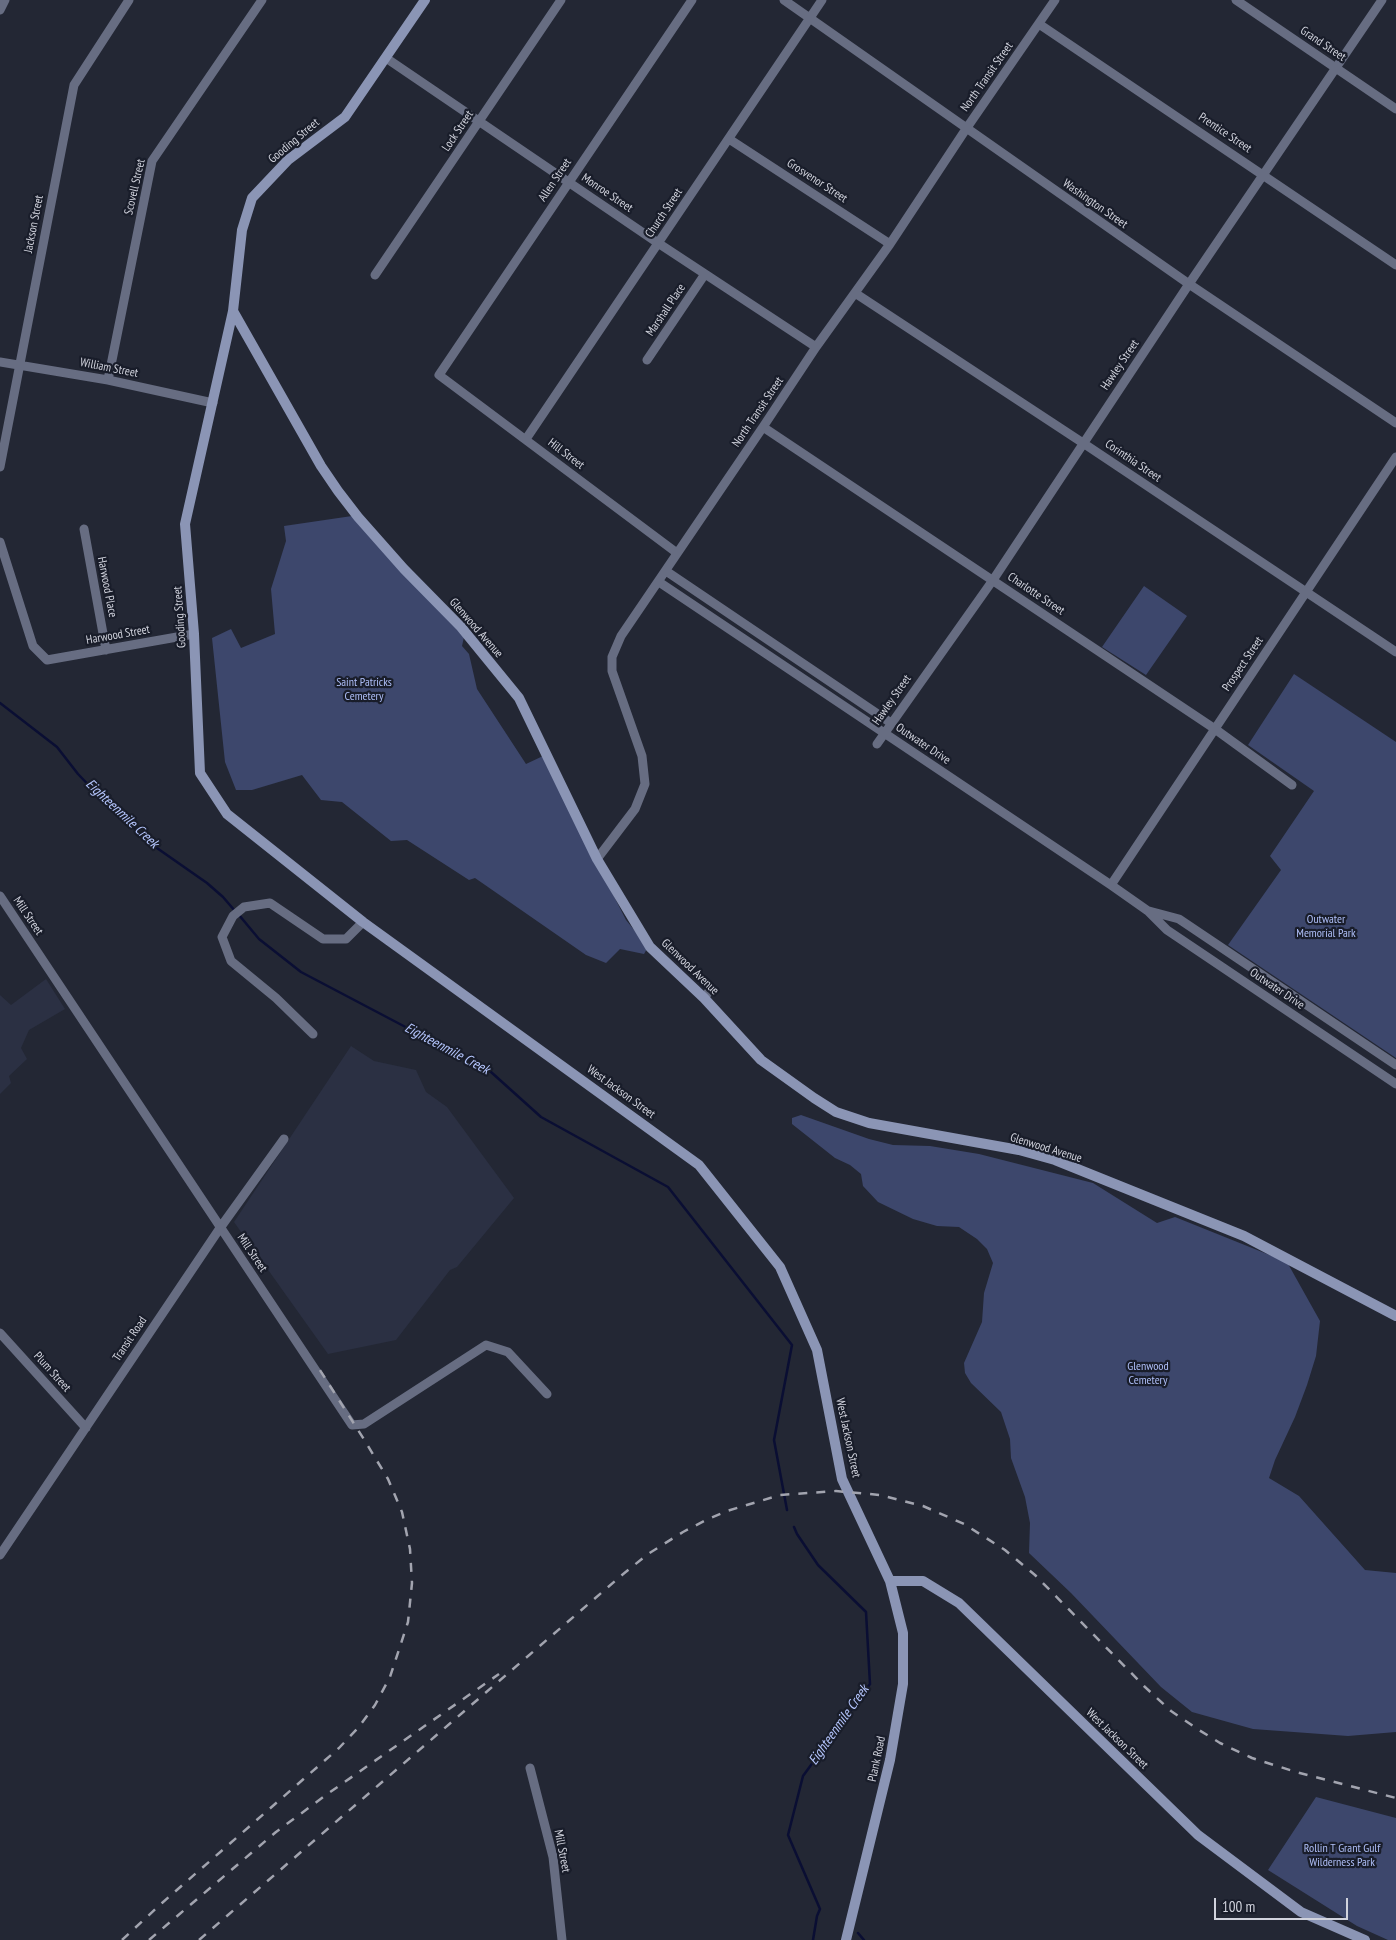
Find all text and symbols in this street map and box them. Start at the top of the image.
street label: Grand Street [1297,24,1349,64]
street label: North Transit Street [958,40,1016,114]
street label: Lock Street [439,108,477,154]
street label: Prentice Street [1196,110,1254,156]
street label: Gooding Street [266,116,322,166]
street label: Allen Street [535,156,575,204]
street label: Grosvenor Street [784,156,850,206]
street label: Scovell Street [122,158,148,216]
street label: Monroe Street [579,171,635,215]
street label: Washington Street [1060,176,1130,232]
street label: Church Street [642,186,686,240]
street label: Jackson Street [21,194,47,254]
street label: Marshall Place [643,281,689,339]
street label: Hawley Street [1098,337,1142,393]
street label: William Street [79,355,139,381]
street label: North Transit Street [729,374,787,450]
street label: Hill Street [545,436,587,472]
street label: Corinthia Street [1102,437,1164,485]
street label: Harwood Place [94,555,120,619]
street label: Charlotte Street [1005,570,1067,618]
street label: Gooding Street [171,586,189,648]
street label: Glenwood Avenue [446,595,506,661]
street label: Harwood Street [85,622,151,648]
street label: Prospect Street [1220,634,1266,694]
street label: Hawley Street [870,672,914,728]
park label: Saint Patricks Cemetery [336,676,392,704]
street label: Outwater Drive [893,720,953,768]
water label: Eighteenmile Creek [82,776,162,852]
street label: Mill Street [10,894,46,938]
park label: Outwater Memorial Park [1296,913,1356,941]
street label: Glenwood Avenue [658,936,722,998]
street label: Outwater Drive [1247,965,1307,1013]
water label: Eighteenmile Creek [402,1020,492,1078]
street label: West Jackson Street [584,1062,658,1122]
street label: Glenwood Avenue [1008,1130,1084,1166]
street label: Mill Street [234,1231,270,1275]
street label: Transit Road [110,1314,150,1364]
street label: Plum Street [30,1349,74,1395]
park label: Glenwood Cemetery [1127,1360,1169,1388]
street label: West Jackson Street [833,1397,863,1479]
water label: Eighteenmile Creek [805,1682,873,1768]
street label: West Jackson Street [1083,1706,1151,1772]
street label: Plank Road [865,1735,889,1783]
street label: Mill Street [551,1828,573,1874]
park label: Rollin T Grant Gulf Wilderness Park [1304,1842,1380,1870]
scale bar [1216,1888,1350,1920]
text: 100 m [1222,1897,1255,1916]

